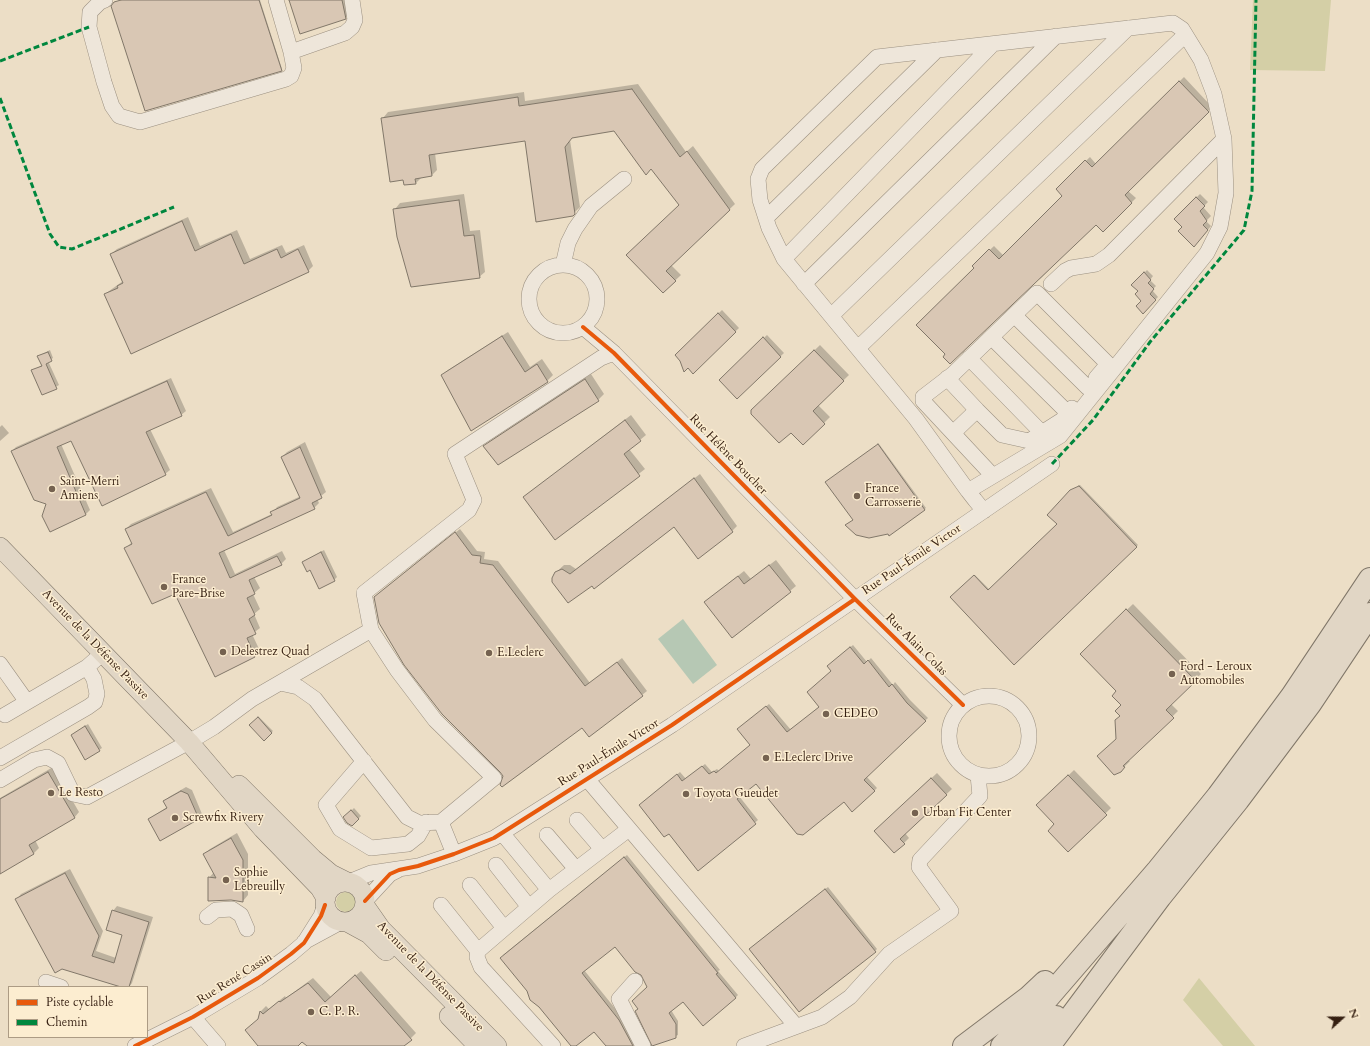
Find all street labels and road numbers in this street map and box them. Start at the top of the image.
street label: Rue Hélène Boucher [686,412,770,498]
street label: Rue Paul-Émile Victor [860,522,964,598]
street label: Avenue de la Défense Passive [39,587,151,703]
street label: Rue Alain Colas [882,611,950,679]
street label: Rue Paul-Émile Victor [556,716,662,790]
street label: Avenue de la Défense Passive [374,919,486,1035]
street label: Rue René Cassin [195,950,275,1008]

